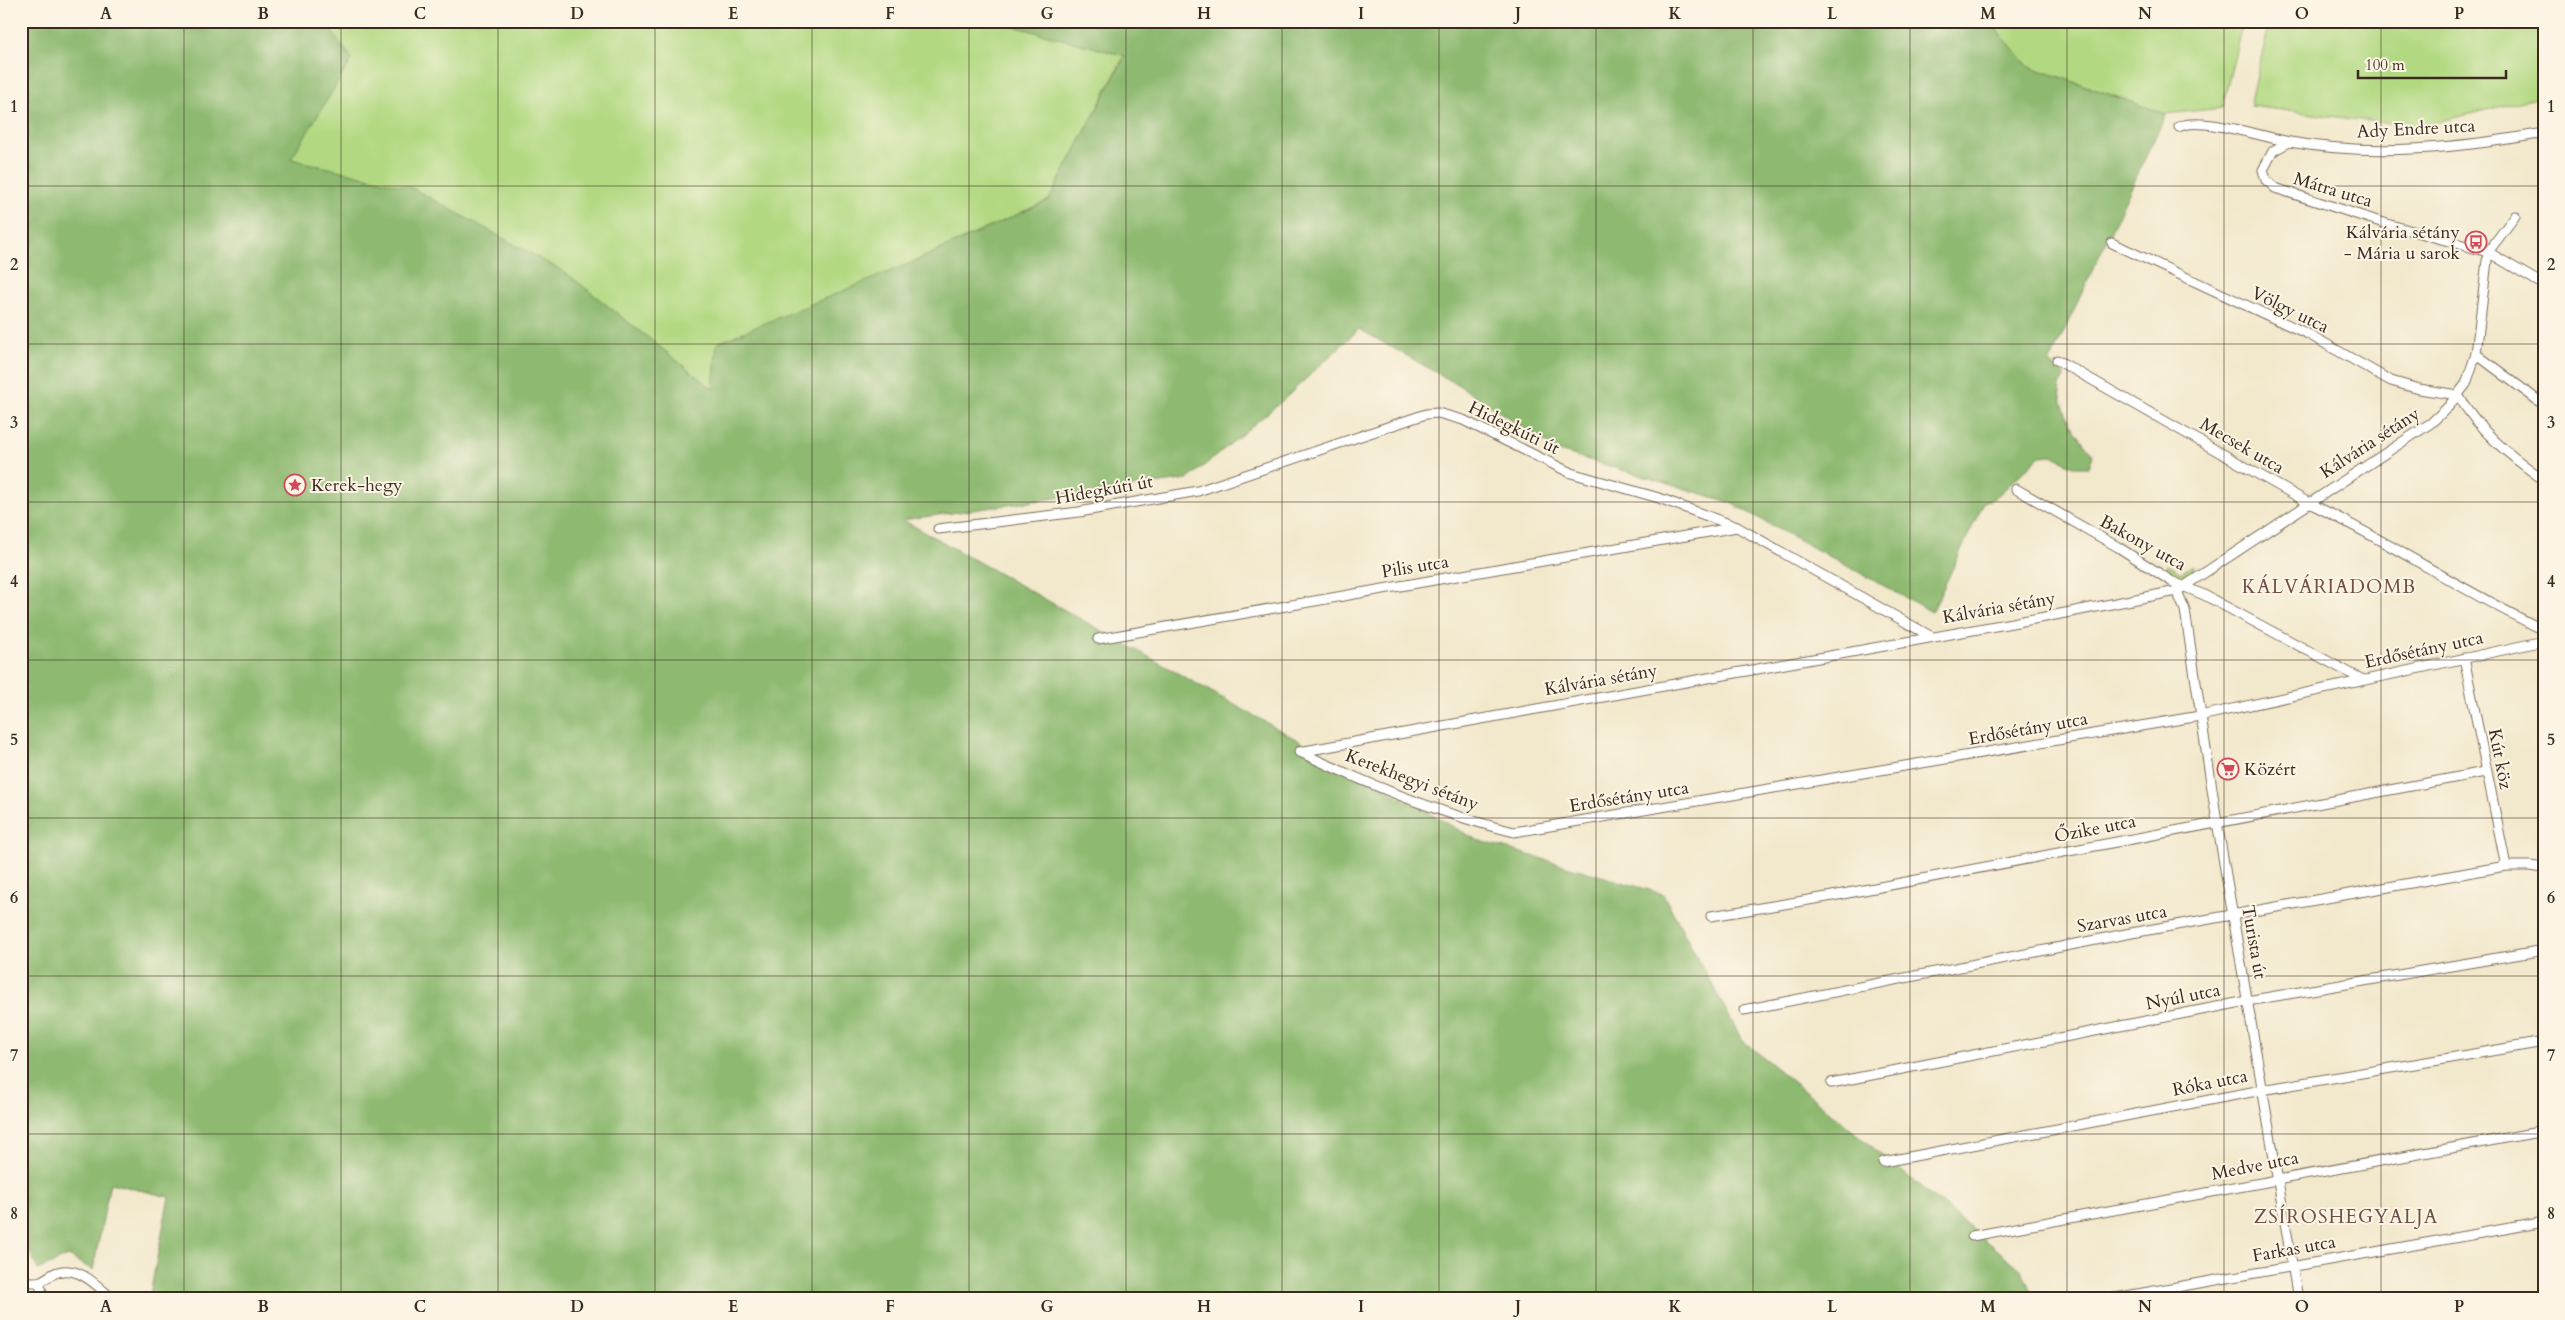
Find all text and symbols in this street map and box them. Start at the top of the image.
text: A [100,3,112,25]
text: B [257,3,269,25]
text: C [414,3,426,25]
text: D [570,3,584,25]
text: E [728,3,738,25]
text: F [885,3,895,25]
text: G [1040,3,1054,25]
text: H [1197,3,1211,25]
text: I [1358,3,1364,25]
text: J [1513,3,1521,25]
text: K [1669,3,1682,25]
text: L [1827,3,1838,25]
text: M [1980,3,1996,25]
text: N [2138,3,2152,25]
text: O [2295,3,2309,25]
text: P [2454,3,2464,25]
scale bar [2358,48,2505,80]
text: 100 m [2365,55,2405,75]
text: 1 [10,96,18,118]
text: 1 [2547,96,2555,118]
street label: Ady Endre utca [2356,113,2476,145]
street label: Mátra utca [2291,166,2376,214]
place label: Kálvária sétány - Mária u sarok [2344,220,2460,266]
bus stop icon: Kálvária sétány - Mária u sarok [2464,230,2488,254]
text: 2 [10,254,18,276]
text: 2 [2547,254,2555,276]
street label: Völgy utca [2247,280,2333,340]
street label: Hidegkúti út [1464,395,1564,461]
street label: Kálvária sétány [2315,401,2425,485]
text: 3 [10,412,18,434]
street label: Mecsek utca [2195,412,2289,480]
text: 3 [2547,412,2555,434]
street label: Hidegkúti út [1053,469,1155,511]
place icon: Kerek-hegy [283,473,307,497]
place label: Kerek-hegy [311,473,403,498]
street label: Bakony utca [2095,509,2191,577]
street label: Pilis utca [1380,549,1451,585]
text: 4 [10,571,18,593]
text: 4 [2547,571,2555,593]
district label: KÁLVÁRIADOMB [2242,574,2416,600]
street label: Kálvária sétány [1941,586,2058,630]
street label: Erdősétány utca [2362,625,2486,675]
street label: Kálvária sétány [1543,658,1660,702]
street label: Erdősétány utca [1966,706,2090,752]
street label: Kút köz [2482,727,2518,791]
text: 5 [10,729,18,751]
text: 5 [2547,729,2555,751]
street label: Kerekhegyi sétány [1342,743,1483,817]
supermarket icon: Közért [2216,757,2240,781]
place label: Közért [2244,757,2296,782]
street label: Erdősétány utca [1567,775,1691,819]
street label: Őzike utca [2052,809,2138,849]
text: 6 [10,887,18,909]
text: 6 [2547,887,2555,909]
street label: Szarvas utca [2075,899,2169,939]
street label: Turista út [2235,903,2273,981]
street label: Nyúl utca [2143,977,2223,1016]
text: 7 [10,1045,18,1067]
text: 7 [2547,1045,2555,1067]
street label: Róka utca [2170,1063,2250,1103]
street label: Medve utca [2209,1145,2301,1187]
text: 8 [10,1203,18,1225]
text: 8 [2547,1203,2555,1225]
district label: ZSÍROSHEGYALJA [2254,1204,2438,1230]
street label: Farkas utca [2250,1229,2338,1269]
text: A [100,1296,112,1318]
text: B [257,1296,269,1318]
text: C [414,1296,426,1318]
text: D [570,1296,584,1318]
text: E [728,1296,738,1318]
text: F [885,1296,895,1318]
text: G [1040,1296,1054,1318]
text: H [1197,1296,1211,1318]
text: I [1358,1296,1364,1318]
text: J [1513,1296,1521,1318]
text: K [1669,1296,1682,1318]
text: L [1827,1296,1838,1318]
text: M [1980,1296,1996,1318]
text: N [2138,1296,2152,1318]
text: O [2295,1296,2309,1318]
text: P [2454,1296,2464,1318]

